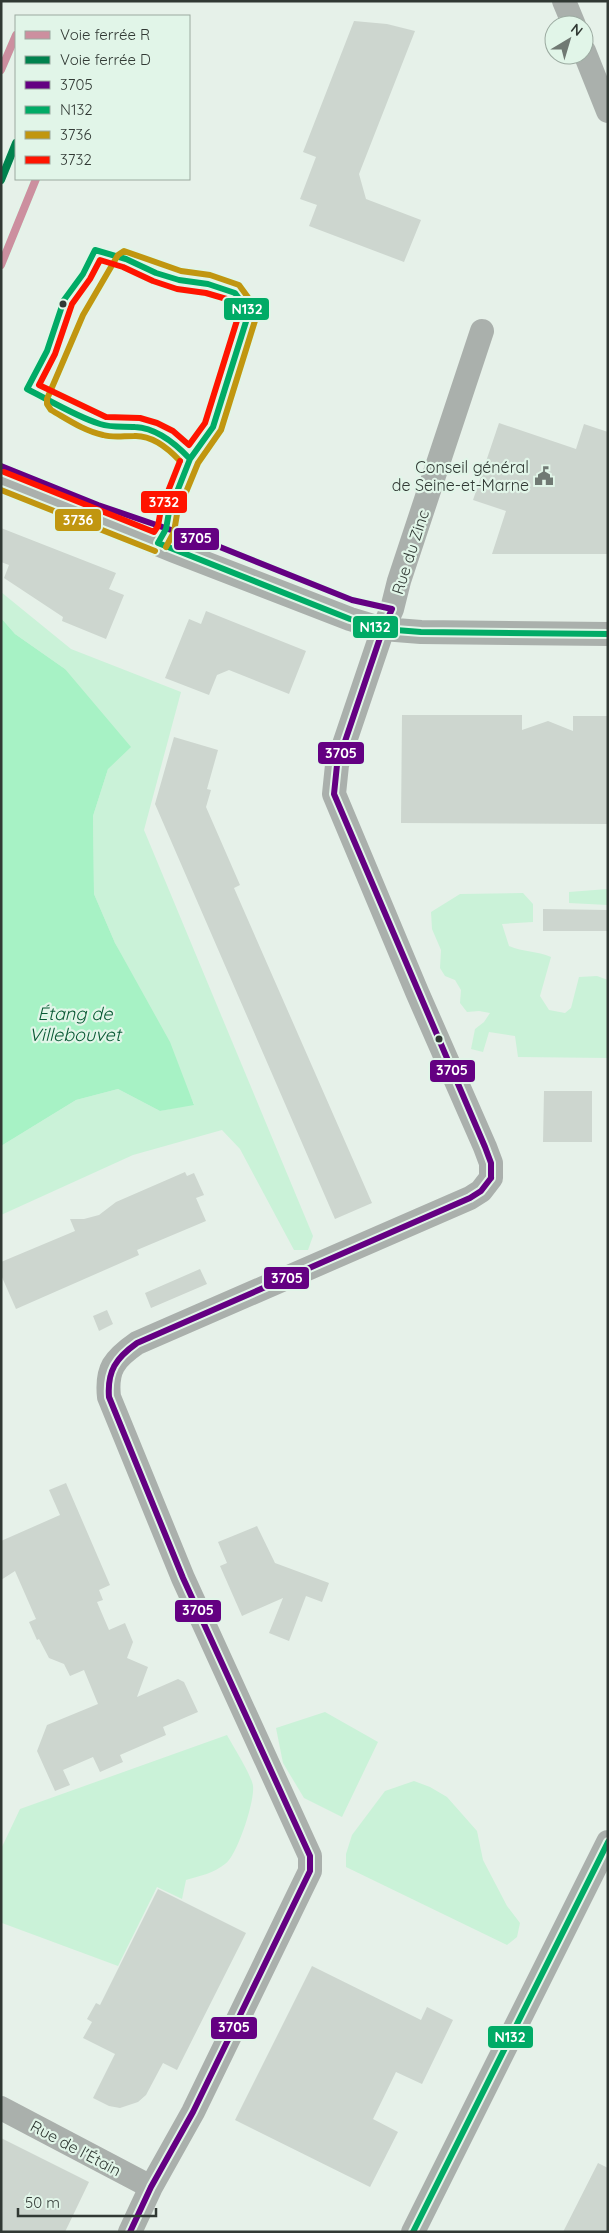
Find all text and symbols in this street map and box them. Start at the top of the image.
legend [15,15,190,180]
north arrow [544,15,594,65]
text: N [567,19,587,40]
text: Voie ferrée R [60,25,150,44]
text: Voie ferrée D [60,50,151,69]
text: 3705 [60,75,93,94]
text: N132 [60,100,93,119]
text: 3736 [60,125,92,144]
text: 3732 [60,150,92,169]
line badge: N132 [223,297,270,321]
unlabelled marker [58,299,68,309]
text: N132 [231,300,263,318]
place label: Conseil général de Seine-et-Marne [392,457,529,495]
public building icon: Conseil général de Seine-et-Marne [533,465,555,487]
line badge: 3732 [140,490,188,514]
text: 3732 [149,493,179,511]
street label: Rue du Zinc [387,507,433,597]
line badge: 3736 [54,508,102,532]
text: 3736 [63,511,93,529]
line badge: 3705 [173,527,220,551]
text: 3705 [180,529,212,547]
line badge: N132 [352,615,399,639]
text: N132 [359,618,391,636]
line badge: 3705 [317,741,365,765]
text: 3705 [325,744,357,762]
water label: Étang de Villebouvet [29,1002,123,1046]
unlabelled marker [434,1034,444,1044]
line badge: 3705 [429,1059,476,1083]
text: 3705 [436,1061,468,1079]
line badge: 3705 [263,1266,310,1290]
text: 3705 [271,1269,303,1287]
line badge: 3705 [174,1599,222,1623]
text: 3705 [182,1601,214,1619]
line badge: 3705 [210,2016,258,2040]
text: 3705 [218,2018,250,2036]
line badge: N132 [487,2025,534,2049]
text: N132 [494,2028,526,2046]
street label: Rue de l'Étain [27,2116,125,2180]
scale bar [18,2186,155,2218]
text: 50 m [25,2193,60,2212]

